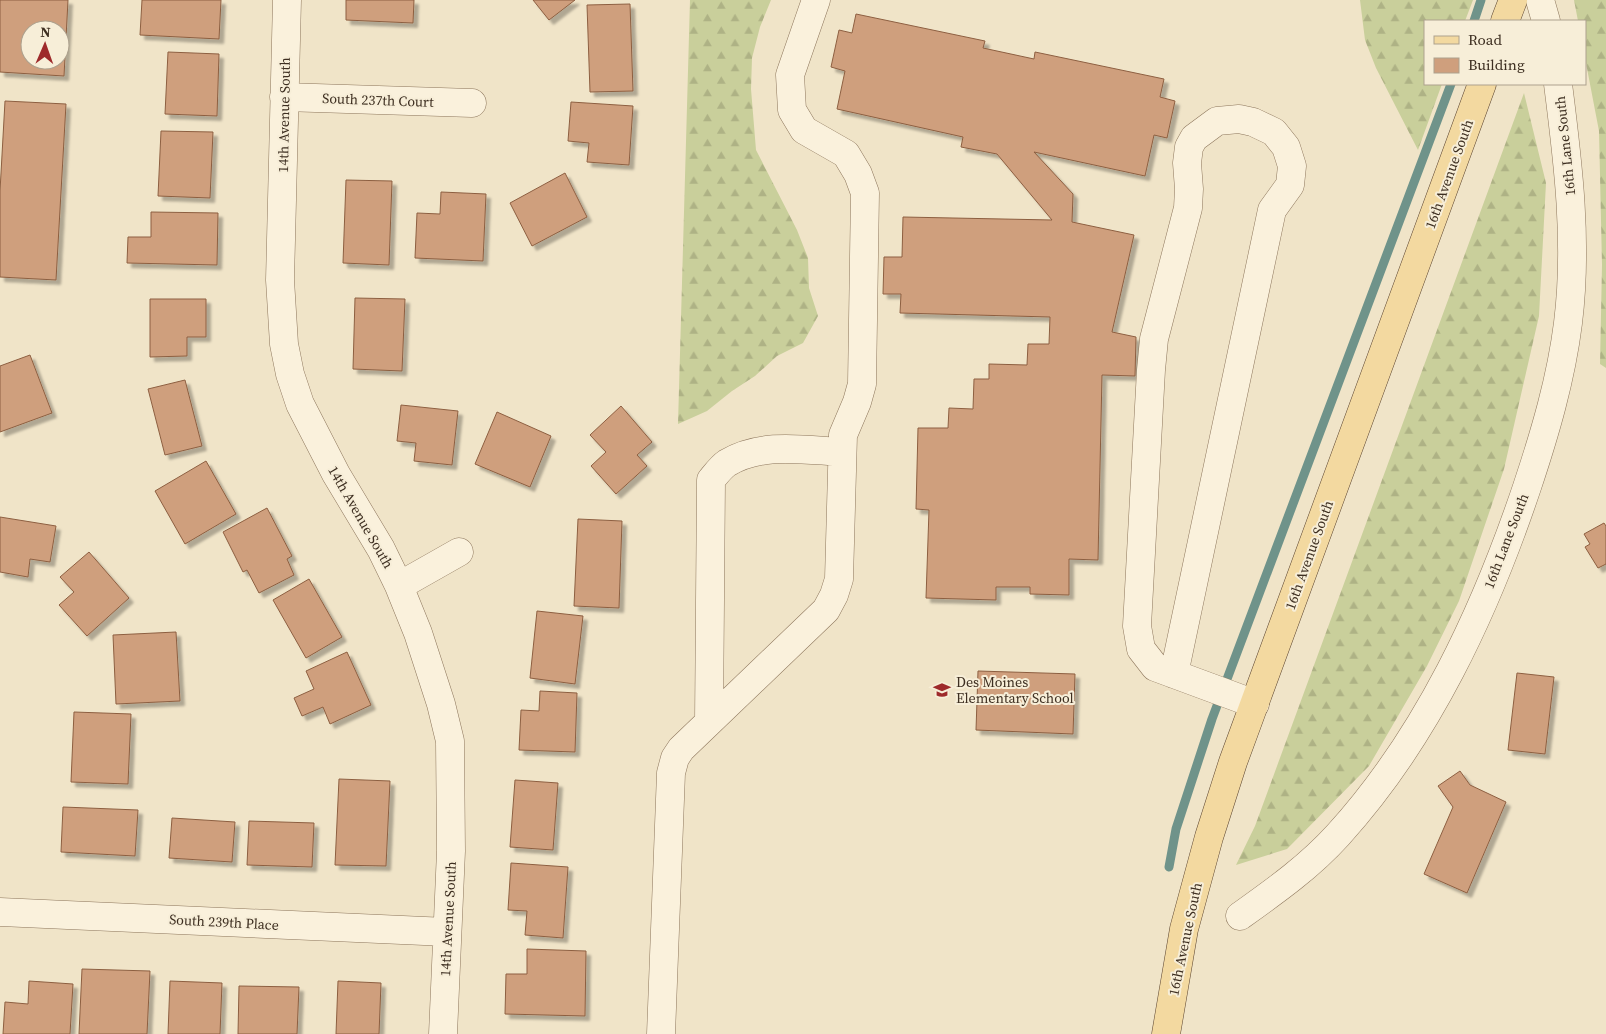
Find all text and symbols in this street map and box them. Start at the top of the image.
north arrow [20,20,70,70]
legend [1424,20,1586,85]
text: N [40,22,51,42]
text: Road [1468,29,1502,50]
text: Building [1468,54,1525,75]
street label: 14th Avenue South [273,57,295,173]
street label: South 237th Court [322,88,435,112]
street label: 16th Lane South [1550,95,1580,197]
street label: 16th Avenue South [1420,116,1478,232]
street label: 14th Avenue South [324,462,398,572]
street label: 16th Lane South [1479,491,1533,591]
street label: 16th Avenue South [1280,497,1338,613]
place label: Des Moines Elementary School [956,672,1074,708]
school or university icon: Des Moines Elementary School [932,680,952,700]
street label: 14th Avenue South [435,861,461,977]
street label: 16th Avenue South [1163,881,1207,997]
street label: South 239th Place [169,909,279,935]

